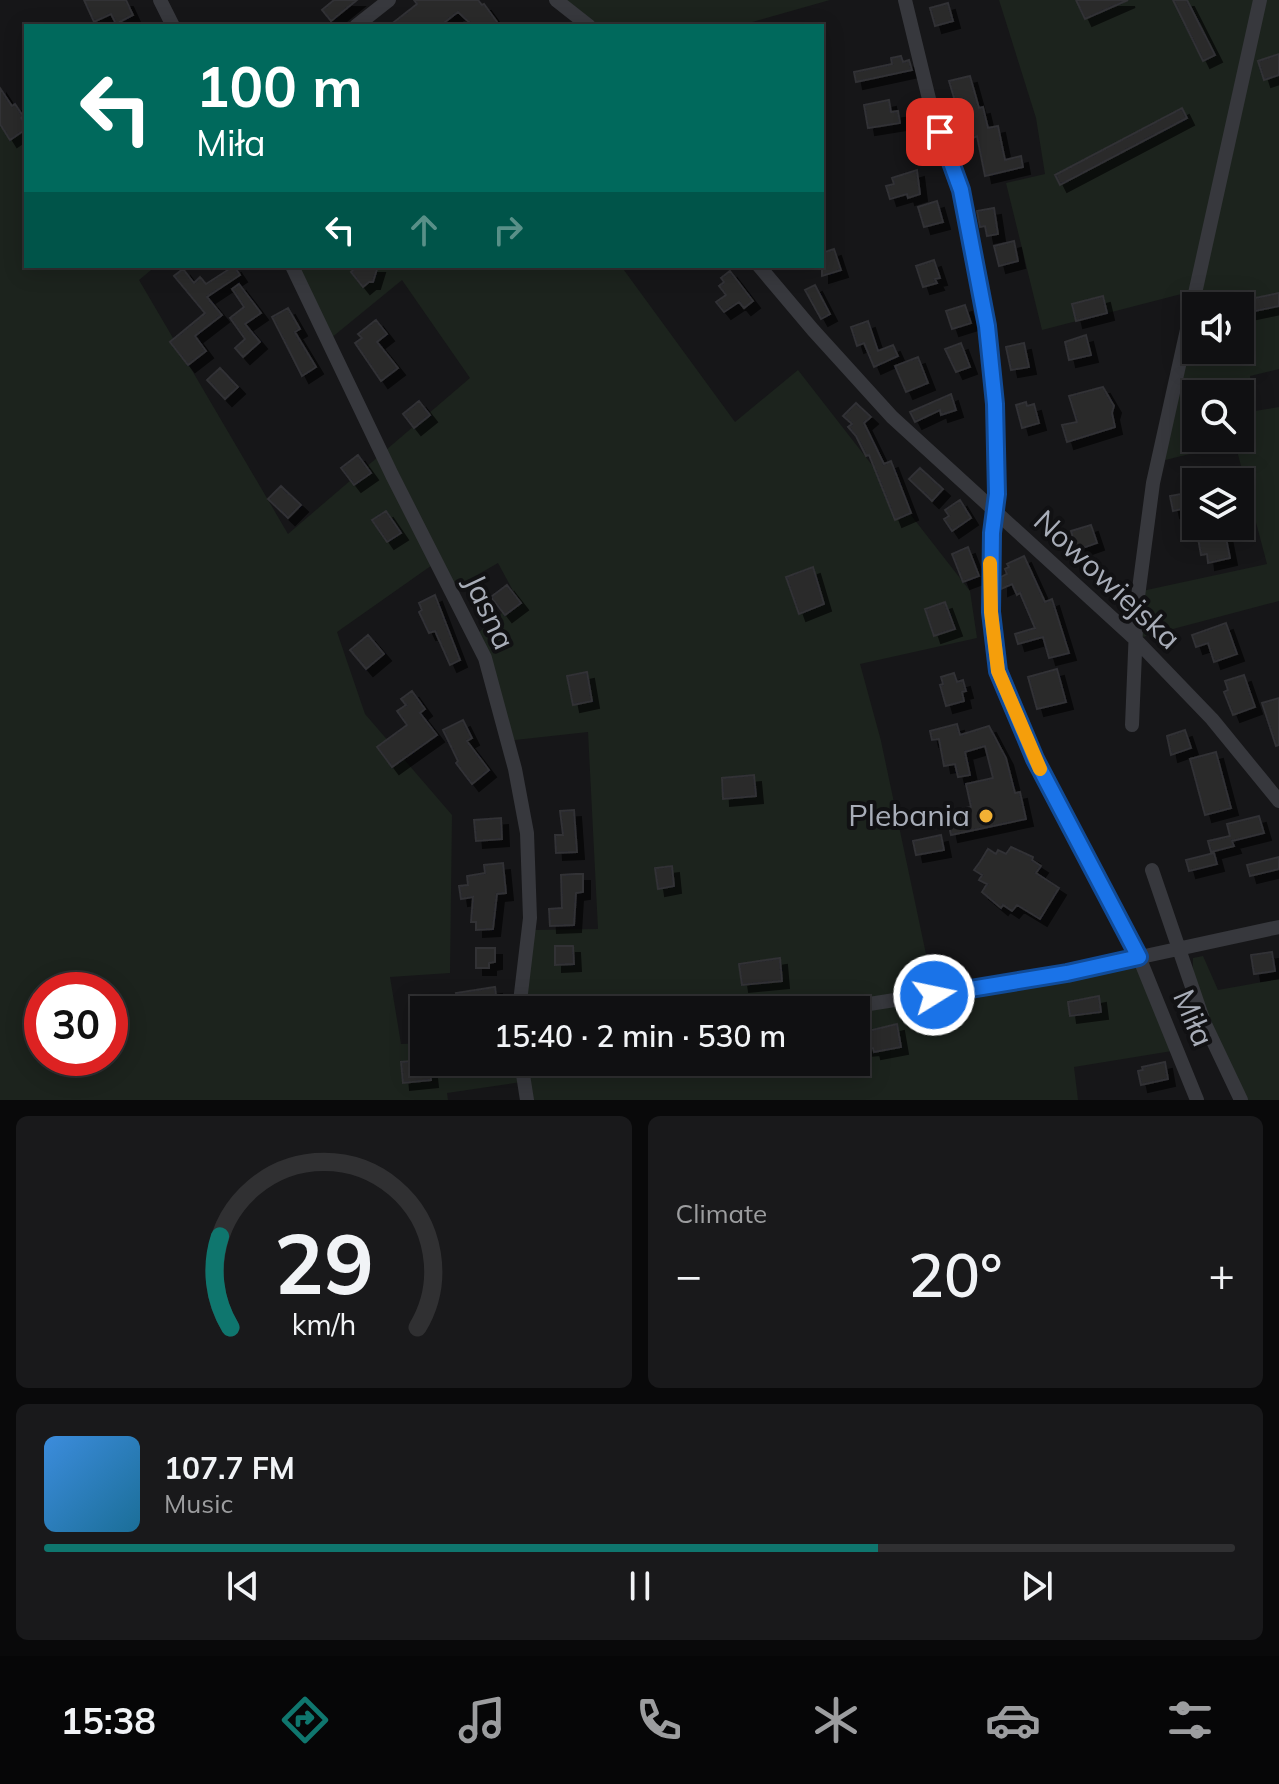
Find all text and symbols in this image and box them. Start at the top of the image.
text: 100 m [196,51,363,121]
icon: left [64,56,168,160]
pin [906,98,974,166]
icon: arrive [918,110,962,154]
text: Miła [196,120,266,165]
icon: left [318,208,362,252]
icon: ahead [402,208,446,252]
icon: right [486,208,530,252]
map controls [1182,292,1254,540]
button: sound [1182,292,1254,364]
button: search [1182,380,1254,452]
button: layers [1182,468,1254,540]
street label: Nowowiejska [1026,502,1189,657]
street label: Jasna [456,568,524,655]
place label: Plebania [848,796,970,834]
marker: Plebania [977,807,995,825]
position arrow [892,953,976,1037]
speed limit sign: 30 [24,972,128,1076]
street label: Miła [1165,983,1223,1052]
text: 15:40 · 2 min · 530 m [494,1017,786,1055]
text: Climate [676,1197,767,1230]
text: 29 [274,1210,374,1315]
text: 20° [908,1237,1003,1312]
text: − [676,1247,702,1302]
text: + [1209,1247,1235,1302]
text: km/h [291,1306,356,1342]
text: 107.7 FM [164,1449,295,1487]
text: Music [164,1487,233,1520]
icon: previous [221,1564,265,1608]
icon: pause [618,1564,662,1608]
icon: next [1015,1564,1059,1608]
icon: directions [277,1692,333,1748]
icon: music [454,1692,510,1748]
icon: phone [631,1692,687,1748]
icon: climate [808,1692,864,1748]
icon: car [985,1692,1041,1748]
icon: filters [1162,1692,1218,1748]
text: 15:38 [61,1698,156,1743]

